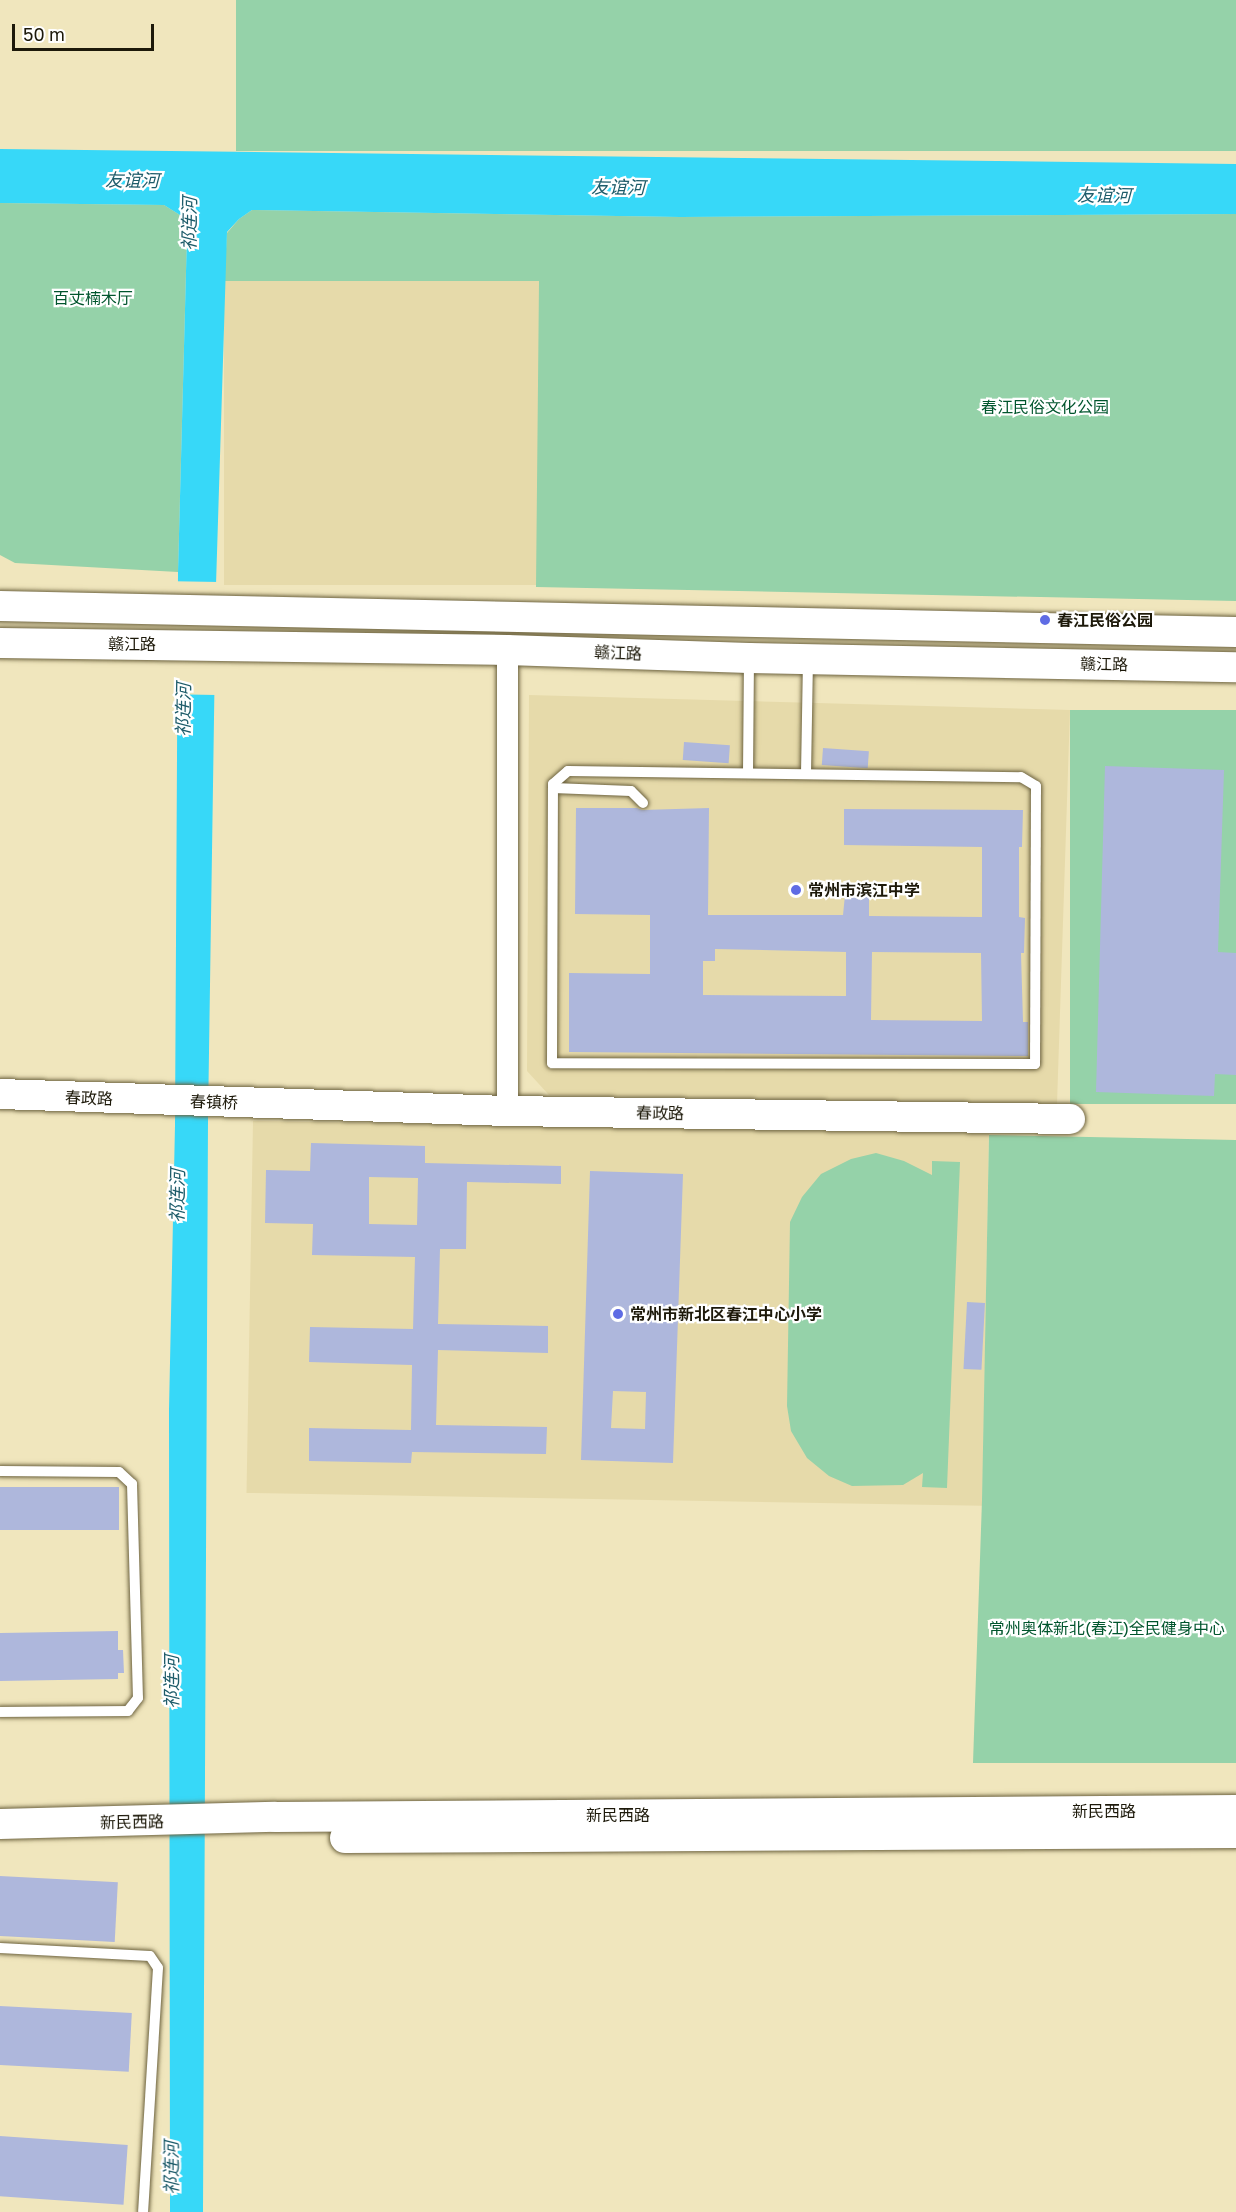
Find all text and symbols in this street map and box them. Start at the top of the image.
scale bar [15,12,158,50]
text: 50 m [23,23,65,45]
water label: 友谊河 [105,169,159,191]
water label: 友谊河 [591,176,645,198]
water label: 友谊河 [1077,184,1131,206]
water label: 祁连河 [178,197,200,251]
park label: 百丈楠木厅 [53,288,133,308]
park label: 春江民俗文化公园 [981,397,1109,417]
place label: 春江民俗公园 [1057,610,1153,630]
marker: 春江民俗公园 [1038,613,1052,627]
street label: 赣江路 [108,634,156,654]
street label: 赣江路 [594,643,642,663]
street label: 赣江路 [1080,654,1128,674]
water label: 祁连河 [172,683,194,737]
place label: 常州市滨江中学 [808,880,920,900]
marker: 常州市滨江中学 [789,883,803,897]
street label: 春政路 [65,1088,113,1108]
street label: 春镇桥 [190,1092,238,1112]
street label: 春政路 [636,1103,684,1123]
water label: 祁连河 [166,1169,188,1223]
place label: 常州市新北区春江中心小学 [630,1304,822,1324]
marker: 常州市新北区春江中心小学 [611,1307,625,1321]
park label: 常州奥体新北(春江)全民健身中心 [989,1618,1225,1638]
water label: 祁连河 [160,1655,182,1709]
street label: 新民西路 [1072,1801,1136,1821]
street label: 新民西路 [586,1805,650,1825]
street label: 新民西路 [100,1812,164,1832]
water label: 祁连河 [160,2141,182,2195]

